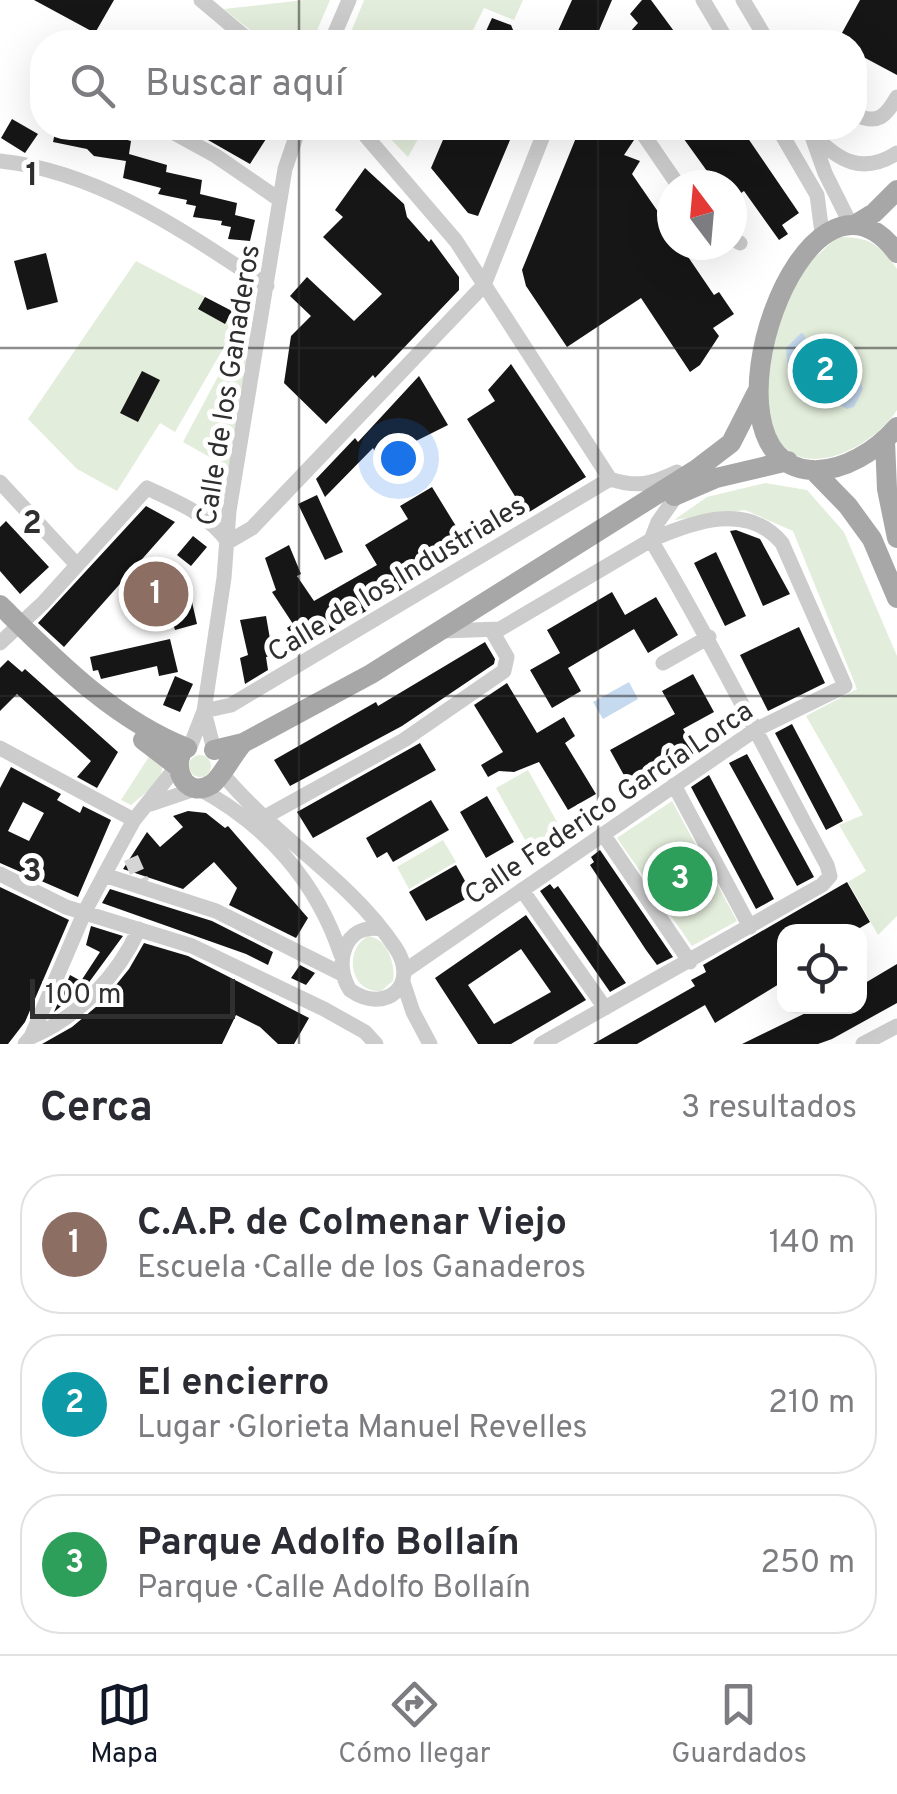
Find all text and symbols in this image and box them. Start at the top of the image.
search box [30,30,867,140]
icon: search [65,58,120,113]
text: Buscar aquí [145,61,345,110]
text: 1 [26,157,38,197]
north arrow [657,170,747,260]
street label: Calle de los Ganaderos [190,242,270,529]
pin: 2 [792,334,858,408]
your location [373,433,424,484]
street label: Calle de los Industriales [262,489,533,672]
text: 2 [22,505,42,545]
pin: 1 [124,556,188,632]
street label: Calle Federico García Lorca [459,694,761,915]
pin: 3 [648,842,712,916]
text: 3 [22,853,42,893]
map controls [777,924,867,1014]
button: locate [777,924,867,1014]
scale bar [30,974,235,1018]
text: 100 m [45,978,121,1014]
text: Cerca [40,1083,153,1136]
text: 3 resultados [681,1089,857,1129]
text: C.A.P. de Colmenar Viejo [137,1200,567,1249]
text: 1 [68,1224,81,1264]
text: 140 m [769,1224,855,1264]
text: Escuela · Calle de los Ganaderos [137,1249,586,1289]
text: El encierro [137,1360,330,1409]
text: 2 [65,1384,84,1424]
text: 210 m [768,1384,855,1424]
text: Lugar · Glorieta Manuel Revelles [137,1409,587,1449]
text: Parque Adolfo Bollaín [137,1520,520,1569]
text: 3 [65,1544,84,1584]
text: 250 m [760,1544,855,1584]
text: Parque · Calle Adolfo Bollaín [137,1569,531,1609]
tab: Mapa [90,1677,158,1773]
tab: Cómo llegar [338,1677,491,1773]
tab: Guardados [671,1677,807,1773]

